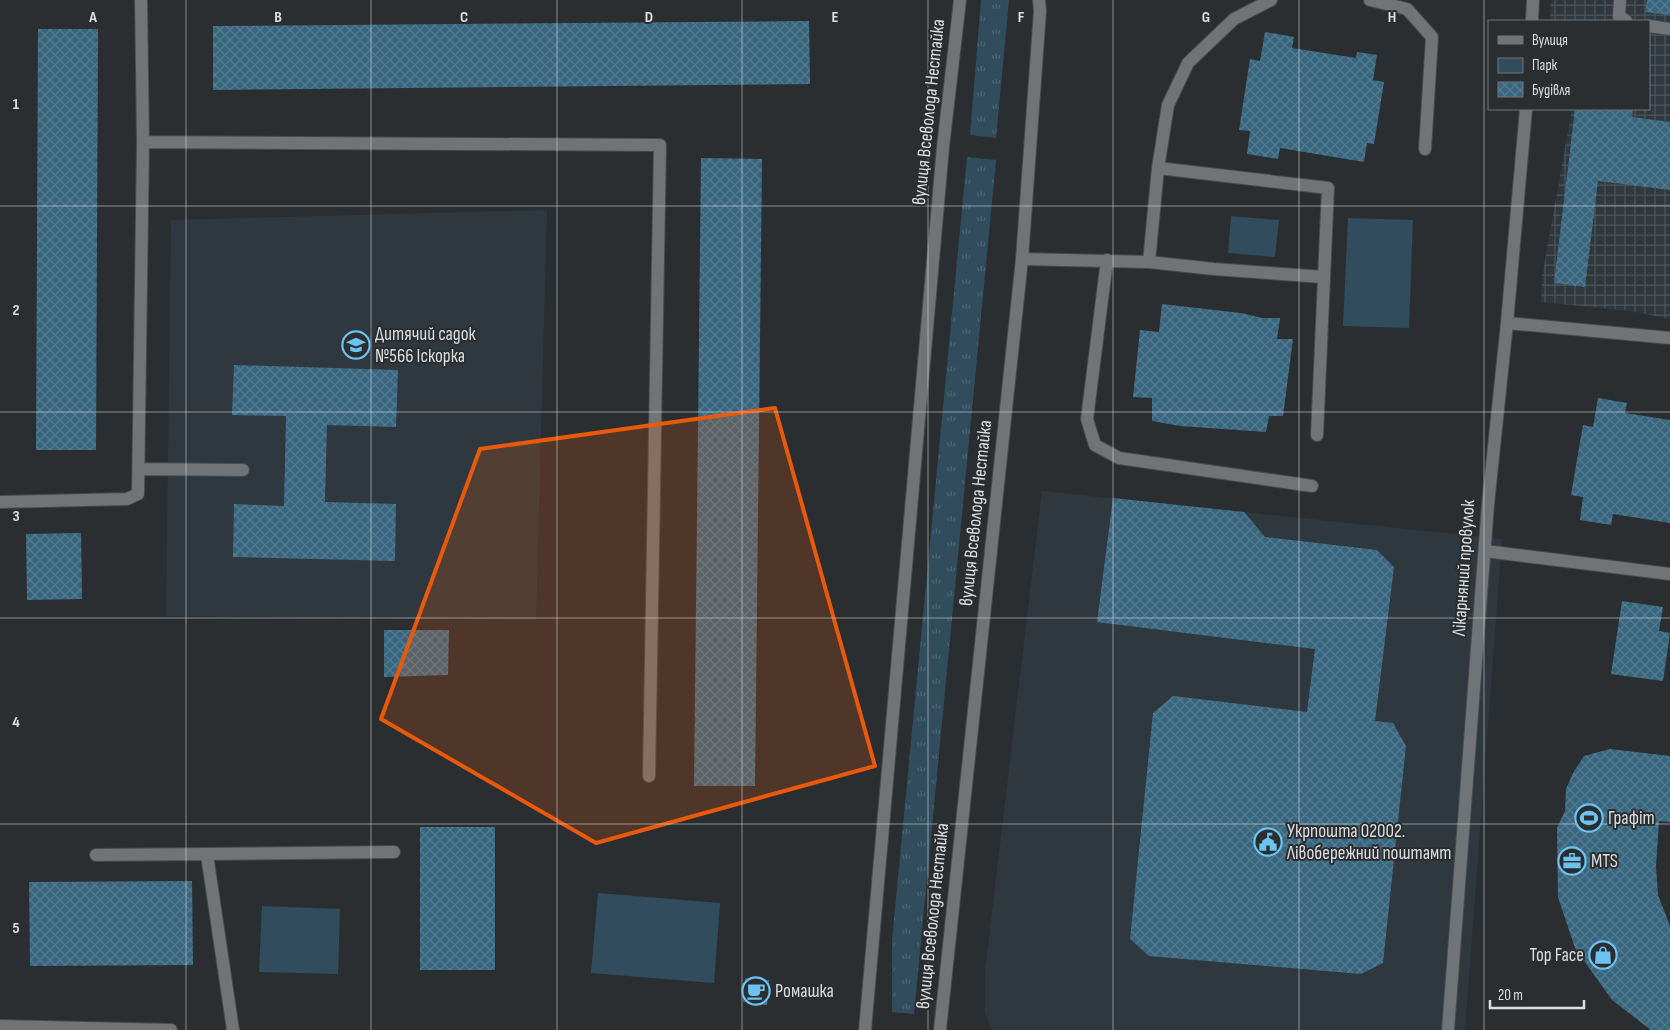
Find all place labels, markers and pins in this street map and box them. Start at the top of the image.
place label: Дитячий садок №566 Іскорка [375,323,477,368]
school or university icon: Дитячий садок №566 Іскорка [341,330,371,360]
sports icon: Графіт [1574,803,1604,833]
place label: Графіт [1608,807,1655,830]
place label: Укрпошта 02002. Лівобережний поштамт [1286,820,1452,865]
public building icon: Укрпошта 02002. Лівобережний поштамт [1253,827,1283,857]
office icon: MTS [1557,846,1587,876]
place label: MTS [1591,850,1618,873]
shop icon: Top Face [1588,940,1618,970]
place label: Top Face [1529,944,1584,967]
cafe icon: Ромашка [741,976,771,1006]
place label: Ромашка [775,980,834,1003]

